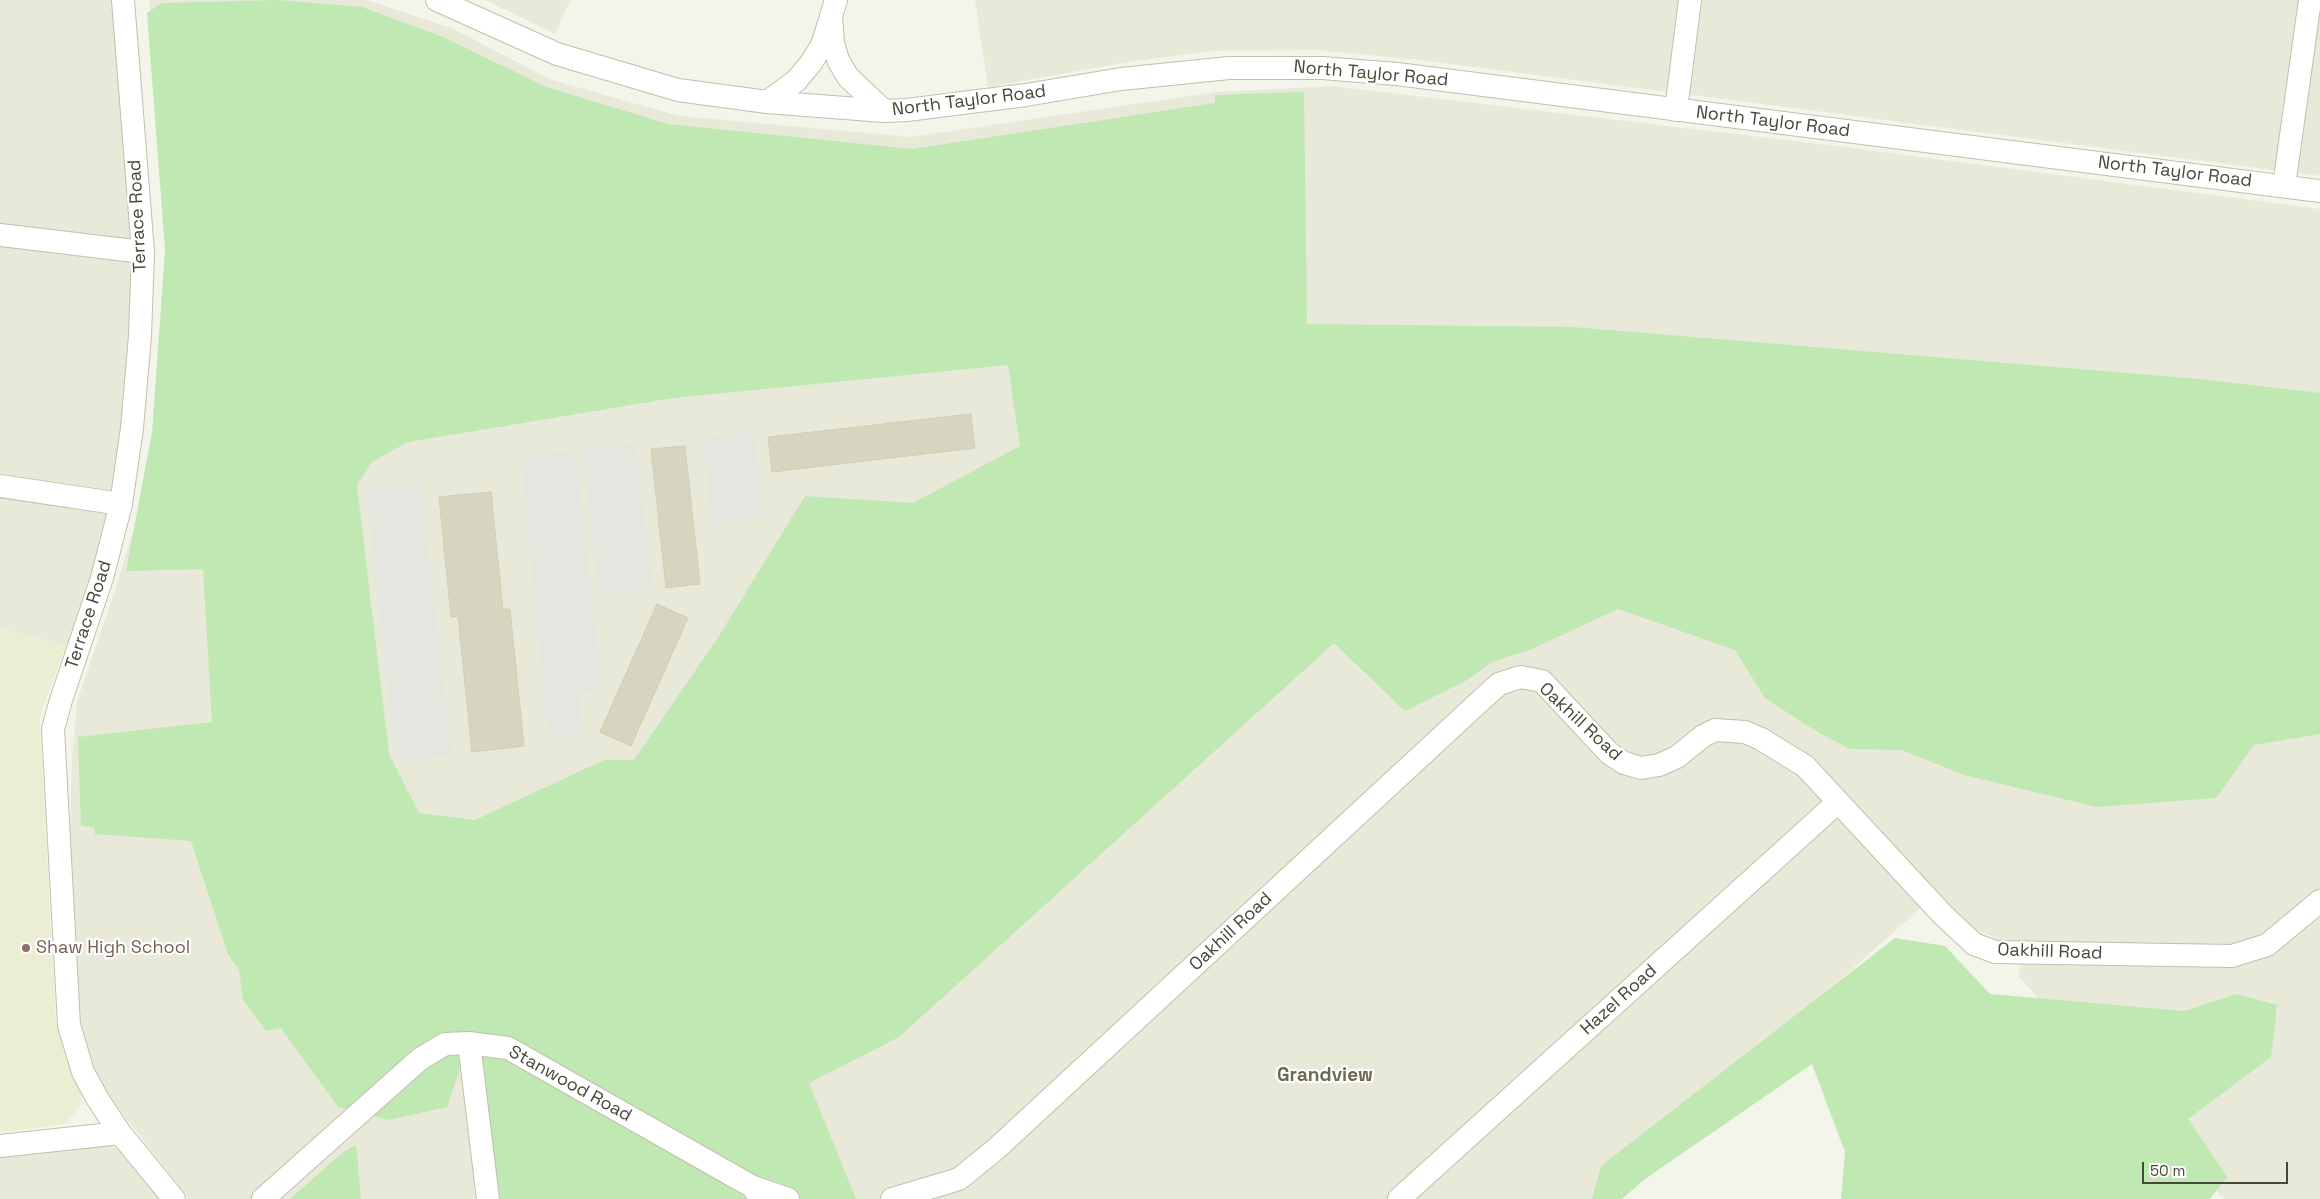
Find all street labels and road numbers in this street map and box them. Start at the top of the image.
street label: North Taylor Road [1293,56,1449,92]
street label: North Taylor Road [891,81,1047,121]
street label: North Taylor Road [1695,102,1851,142]
street label: North Taylor Road [2097,152,2253,192]
street label: Terrace Road [124,159,152,273]
street label: Terrace Road [61,558,117,672]
street label: Oakhill Road [1534,678,1626,766]
street label: Oakhill Road [1185,888,1277,976]
street label: Oakhill Road [1997,939,2103,965]
street label: Hazel Road [1576,960,1662,1040]
street label: Stanwood Road [505,1041,635,1127]

